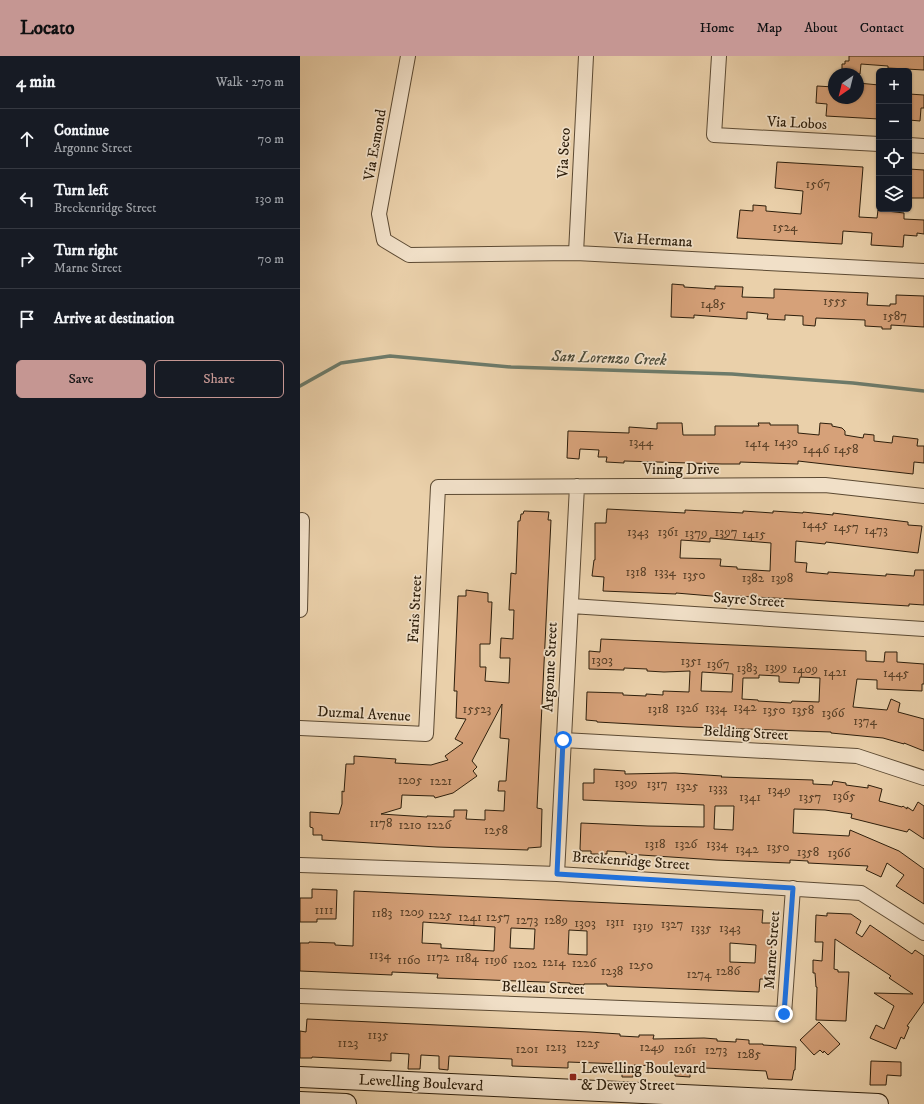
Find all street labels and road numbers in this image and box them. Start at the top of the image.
street label: Via Esmond [359,107,391,183]
street label: Via Lobos [765,112,828,134]
street label: Via Seco [553,127,575,180]
street label: Via Hermana [612,228,693,252]
street label: Vining Drive [642,460,719,479]
street label: Faris Street [404,574,426,644]
street label: Sayre Street [713,588,786,612]
street label: Argonne Street [538,621,562,713]
street label: Duzmal Avenue [317,702,411,726]
street label: Belding Street [703,721,789,745]
street label: Breckenridge Street [571,847,691,875]
street label: Marne Street [760,910,784,990]
street label: Belleau Street [501,977,585,999]
street label: Lewelling Boulevard [358,1070,484,1096]

